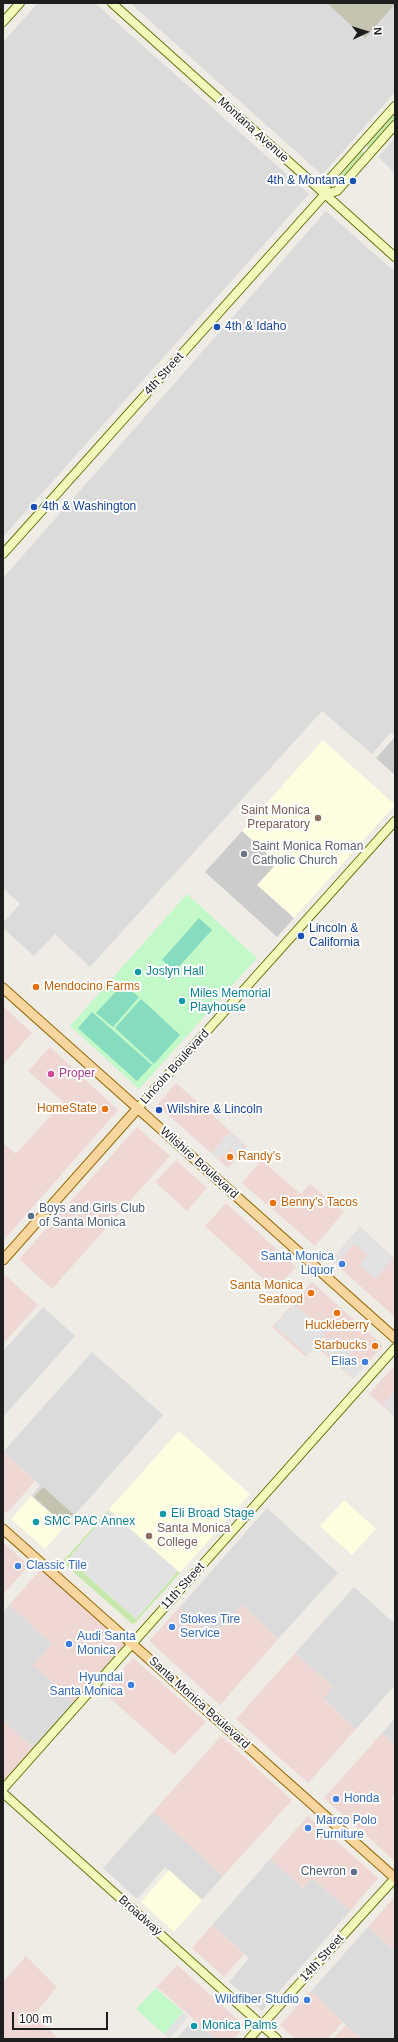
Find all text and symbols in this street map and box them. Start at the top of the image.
north arrow [346,12,386,52]
text: N [372,27,384,36]
street label: Montana Avenue [215,94,291,166]
place label: 4th & Montana [267,174,345,188]
marker: 4th & Montana [348,176,358,186]
place label: 4th & Idaho [225,320,286,334]
marker: 4th & Idaho [212,322,222,332]
street label: 4th Street [141,350,187,398]
place label: 4th & Washington [42,500,136,514]
marker: 4th & Washington [29,502,39,512]
place label: Saint Monica Preparatory [241,804,310,832]
marker: Saint Monica Preparatory [313,813,323,823]
place label: Saint Monica Roman Catholic Church [252,840,363,868]
marker: Saint Monica Roman Catholic Church [239,849,249,859]
place label: Lincoln & California [309,922,360,950]
marker: Lincoln & California [296,931,306,941]
place label: Joslyn Hall [146,965,204,979]
marker: Joslyn Hall [133,967,143,977]
place label: Mendocino Farms [44,980,140,994]
marker: Mendocino Farms [31,982,41,992]
place label: Miles Memorial Playhouse [190,987,271,1015]
marker: Miles Memorial Playhouse [177,996,187,1006]
street label: Lincoln Boulevard [138,1027,212,1107]
place label: Proper [59,1067,95,1081]
marker: Proper [46,1069,56,1079]
place label: HomeState [37,1102,97,1116]
place label: Wilshire & Lincoln [167,1103,262,1117]
marker: HomeState [100,1104,110,1114]
marker: Wilshire & Lincoln [154,1105,164,1115]
street label: Wilshire Boulevard [157,1124,241,1202]
place label: Randy's [238,1150,281,1164]
marker: Randy's [225,1152,235,1162]
place label: Benny's Tacos [281,1196,358,1210]
marker: Benny's Tacos [268,1198,278,1208]
place label: Boys and Girls Club of Santa Monica [39,1202,145,1230]
marker: Boys and Girls Club of Santa Monica [26,1211,36,1221]
place label: Santa Monica Liquor [261,1250,334,1278]
marker: Santa Monica Liquor [337,1259,347,1269]
place label: Santa Monica Seafood [230,1279,303,1307]
marker: Santa Monica Seafood [306,1288,316,1298]
marker: Huckleberry [332,1308,342,1318]
place label: Huckleberry [305,1319,369,1333]
place label: Starbucks [314,1339,367,1353]
marker: Starbucks [370,1341,380,1351]
place label: Elias [331,1355,357,1369]
marker: Elias [360,1357,370,1367]
place label: Eli Broad Stage [171,1507,254,1521]
marker: Eli Broad Stage [158,1509,168,1519]
place label: SMC PAC Annex [44,1515,135,1529]
marker: SMC PAC Annex [31,1517,41,1527]
place label: Santa Monica College [157,1522,230,1550]
marker: Santa Monica College [144,1531,154,1541]
place label: Classic Tile [26,1559,87,1573]
street label: 11th Street [158,1560,208,1612]
marker: Classic Tile [13,1561,23,1571]
place label: Stokes Tire Service [180,1613,240,1641]
marker: Stokes Tire Service [167,1622,177,1632]
place label: Audi Santa Monica [77,1630,136,1658]
marker: Audi Santa Monica [64,1639,74,1649]
street label: Santa Monica Boulevard [146,1654,252,1752]
place label: Hyundai Santa Monica [50,1671,123,1699]
marker: Hyundai Santa Monica [126,1680,136,1690]
place label: Honda [344,1792,379,1806]
marker: Honda [331,1794,341,1804]
place label: Marco Polo Furniture [316,1814,377,1842]
marker: Marco Polo Furniture [303,1823,313,1833]
place label: Chevron [301,1865,346,1879]
marker: Chevron [349,1867,359,1877]
street label: Broadway [115,1893,165,1939]
street label: 14th Street [297,1931,347,1985]
place label: Wildfiber Studio [215,1993,299,2007]
marker: Wildfiber Studio [302,1995,312,2005]
scale bar [14,2004,110,2030]
text: 100 m [19,2012,52,2026]
place label: Monica Palms [202,2019,277,2033]
marker: Monica Palms [189,2021,199,2031]

